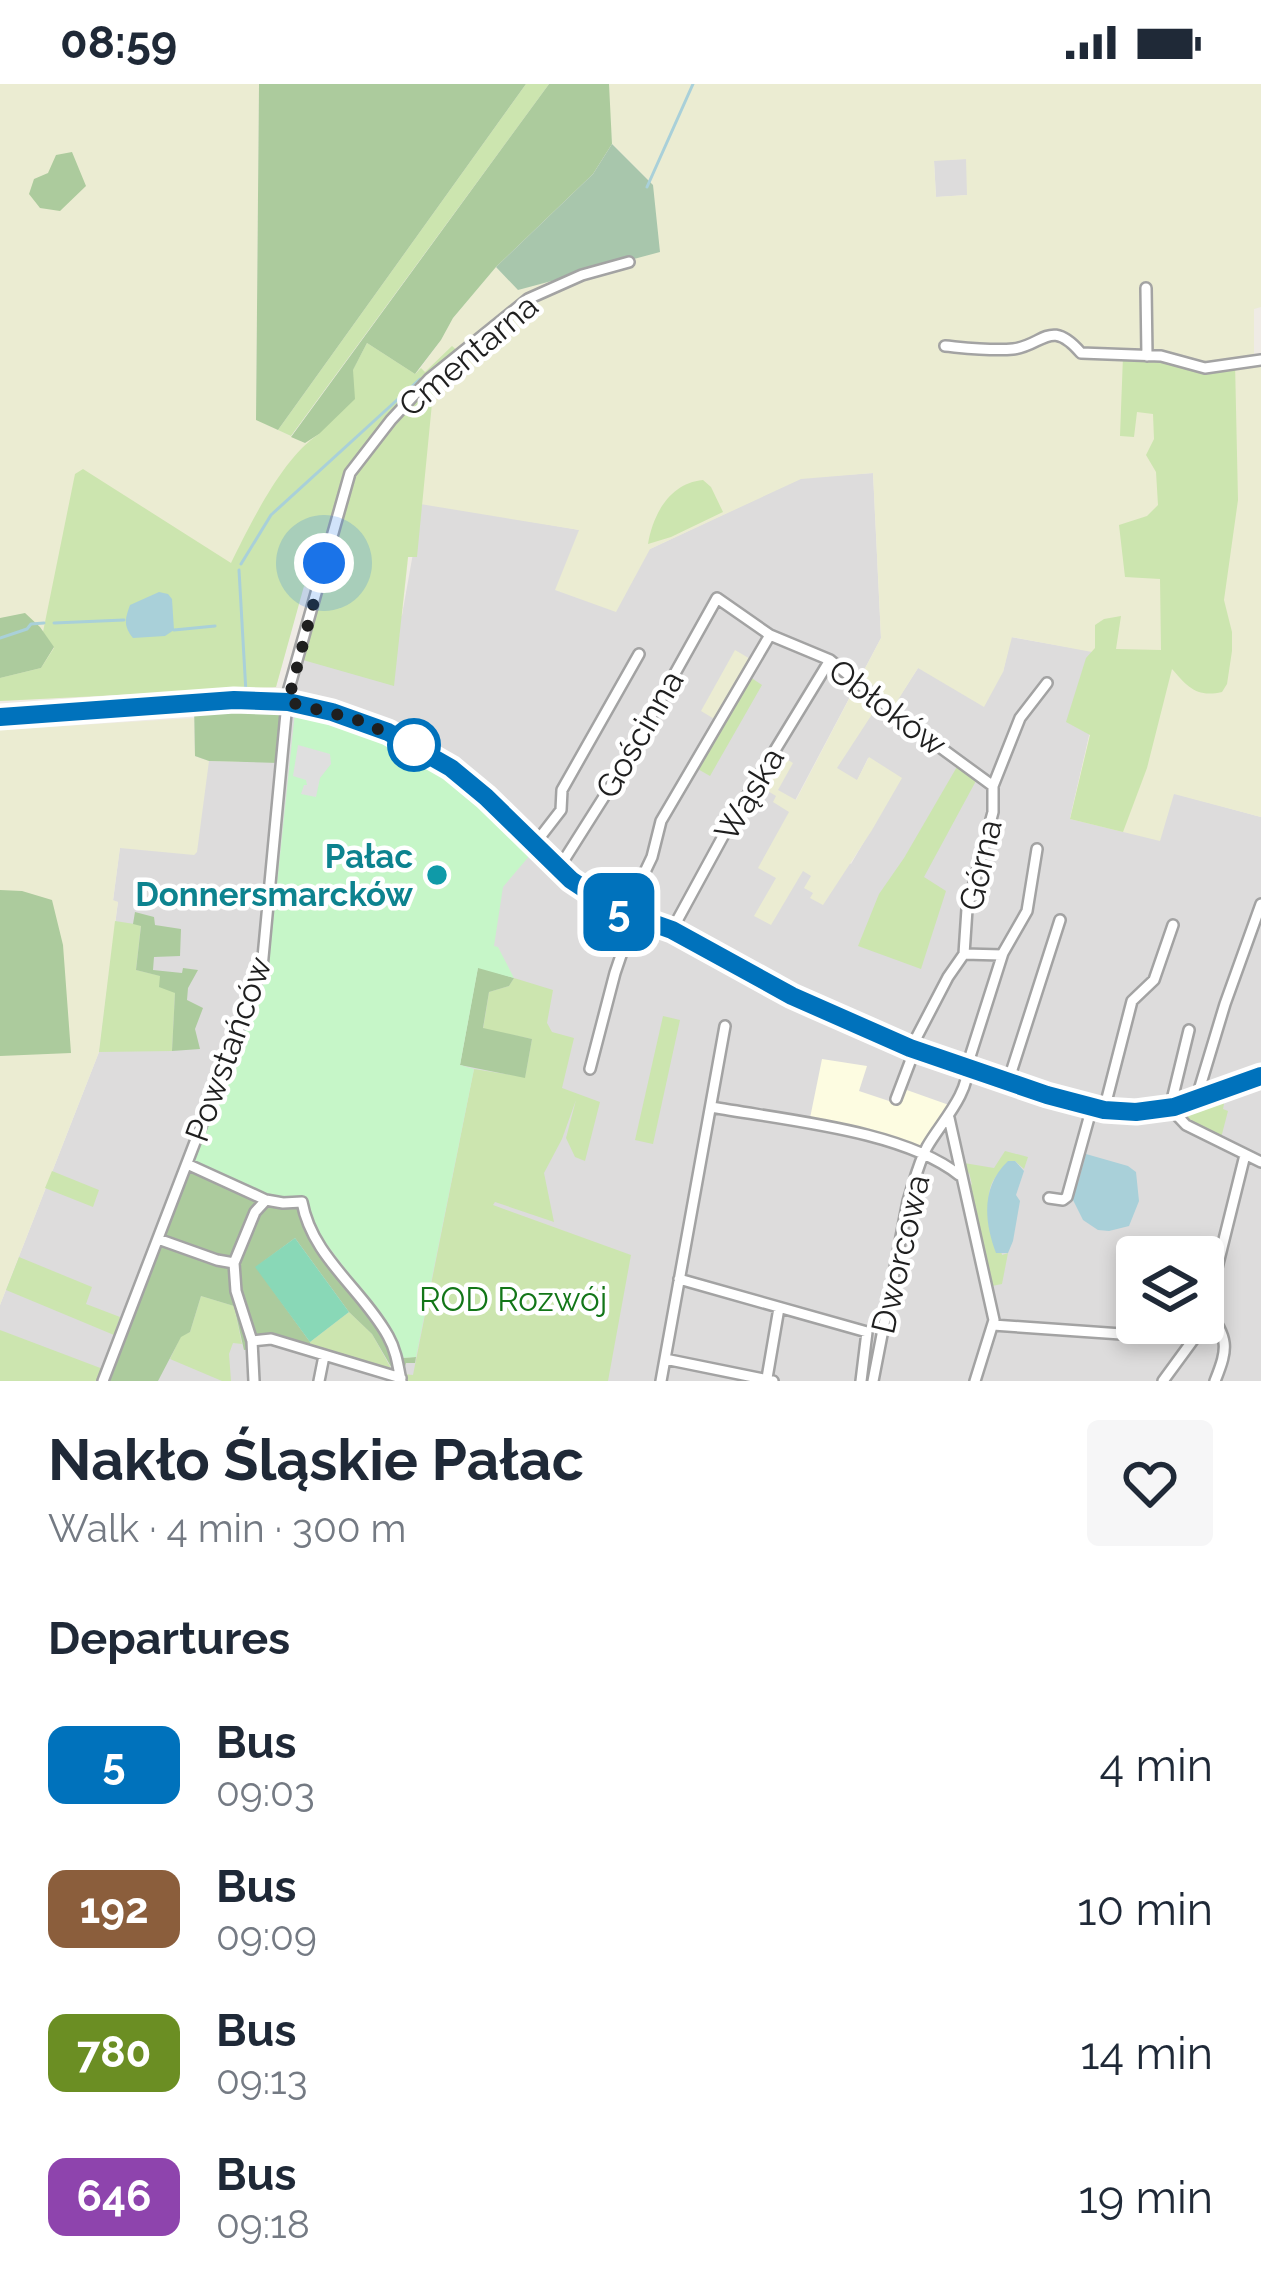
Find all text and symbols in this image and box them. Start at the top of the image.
text: 08:59 [60,16,177,69]
street label: Cmentarna [391,286,546,425]
your location [294,533,354,593]
street label: Obłoków [821,651,954,764]
street label: Gościnna [587,663,692,805]
unlabelled marker [389,720,439,770]
street label: Wąska [706,740,792,848]
street label: Górna [951,816,1010,914]
place label: Pałac Donnersmarcków [135,837,413,914]
marker: Pałac Donnersmarcków [424,862,450,888]
line badge: 5 [580,873,658,951]
text: 5 [607,887,631,936]
street label: Powstańców [177,951,280,1147]
street label: Dworcowa [863,1171,938,1337]
map controls [1116,1236,1224,1344]
button: layers [1116,1236,1224,1344]
park label: ROD Rozwój [419,1280,607,1319]
button: heart [1087,1420,1213,1546]
text: Nakło Śląskie Pałac [48,1426,584,1493]
text: Walk · 4 min · 300 m [48,1505,406,1551]
text: Departures [48,1612,290,1665]
text: Bus [216,1716,297,1769]
text: 4 min [1100,1739,1213,1792]
text: 5 [102,1740,126,1789]
text: 09:03 [216,1769,315,1815]
text: Bus [216,1860,297,1913]
text: 10 min [1077,1883,1213,1936]
text: 192 [79,1884,149,1933]
text: 09:09 [216,1913,317,1959]
text: Bus [216,2004,297,2057]
text: 14 min [1080,2027,1213,2080]
text: 780 [77,2028,151,2077]
text: 09:13 [216,2057,308,2103]
text: Bus [216,2148,297,2201]
text: 19 min [1078,2171,1213,2224]
text: 646 [77,2172,151,2221]
text: 09:18 [216,2201,310,2247]

